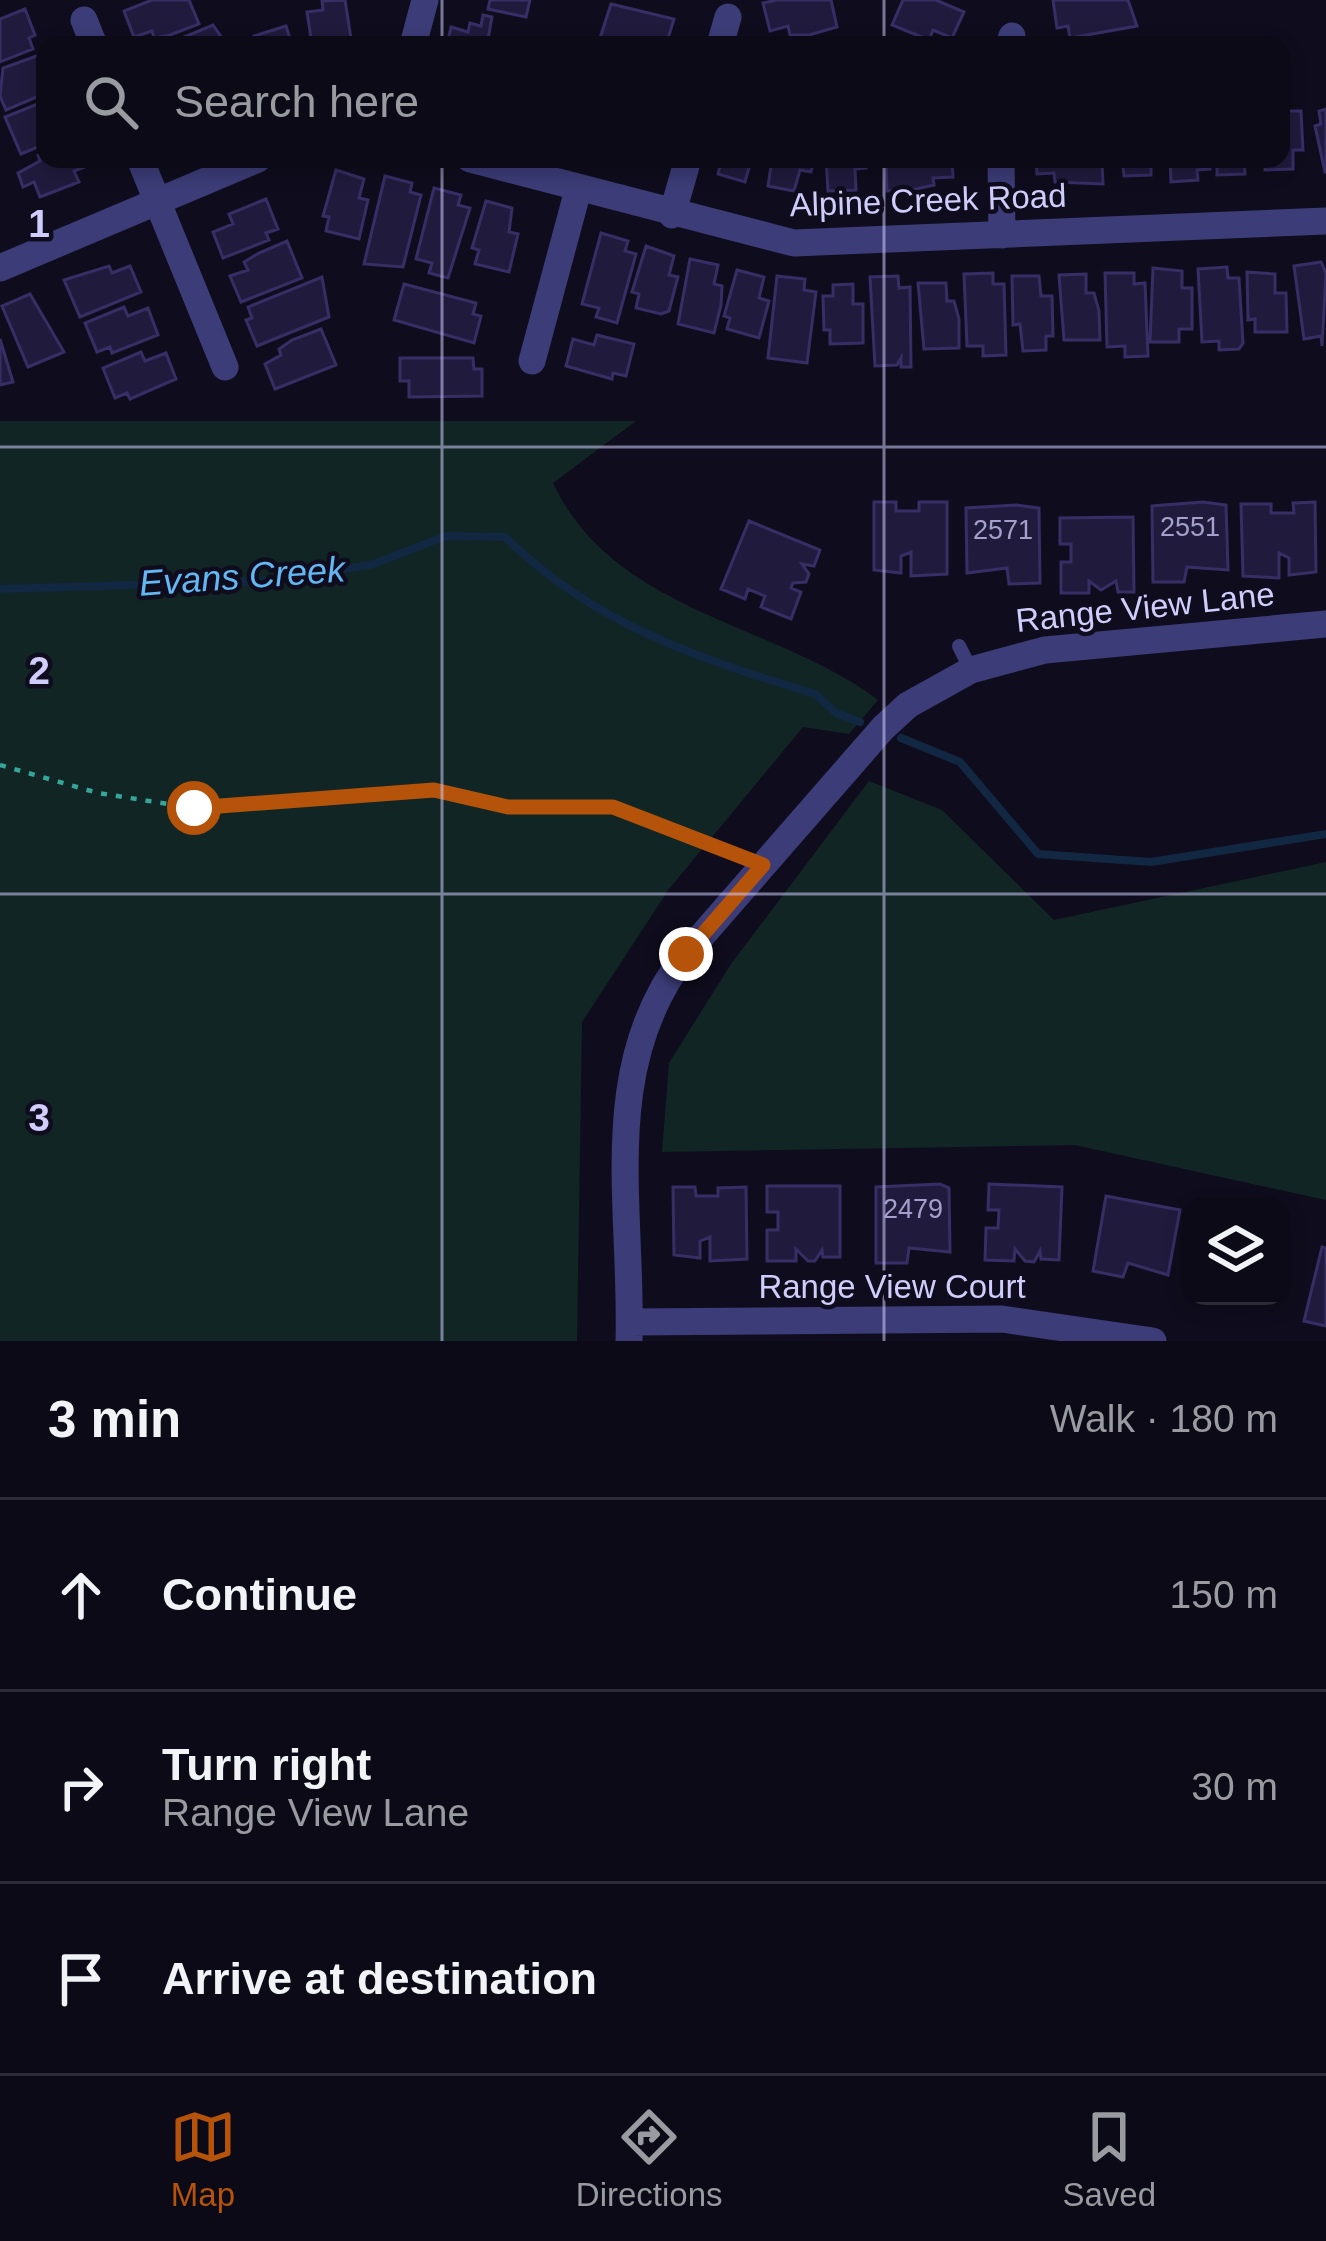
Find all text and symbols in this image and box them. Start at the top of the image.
search box [36,36,1290,168]
icon: search [78,69,144,135]
text: Search here [174,76,419,127]
street label: Alpine Creek Road [789,177,1067,223]
text: 1 [28,202,50,245]
house number: 2551 [1160,512,1220,542]
house number: 2571 [973,515,1033,545]
water label: Evans Creek [138,548,348,604]
street label: Range View Lane [1014,575,1276,639]
text: 2 [28,649,50,692]
route start [167,781,221,835]
route end [659,927,713,981]
text: 3 [28,1096,50,1139]
house number: 2479 [883,1194,943,1224]
map controls [1182,1197,1290,1305]
button: layers [1182,1197,1290,1305]
street label: Range View Court [758,1268,1026,1305]
text: 3 min [48,1391,181,1448]
text: Walk · 180 m [1050,1397,1278,1440]
icon: ahead [48,1562,114,1628]
text: Continue [162,1569,357,1620]
text: 150 m [1170,1573,1278,1616]
text: Turn right [162,1739,371,1790]
icon: right [48,1754,114,1820]
text: 30 m [1191,1765,1278,1808]
text: Range View Lane [162,1791,469,1834]
icon: arrive [48,1946,114,2012]
text: Arrive at destination [162,1953,597,2004]
tab: Map [170,2104,236,2214]
tab: Directions [576,2104,723,2214]
tab: Saved [1062,2104,1156,2214]

